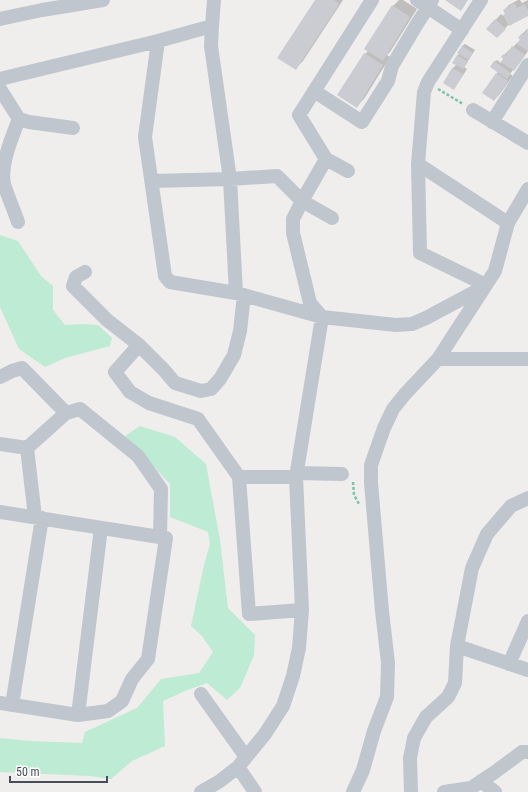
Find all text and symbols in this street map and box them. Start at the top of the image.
scale bar [10,758,107,784]
text: 50 m [16,765,40,779]

